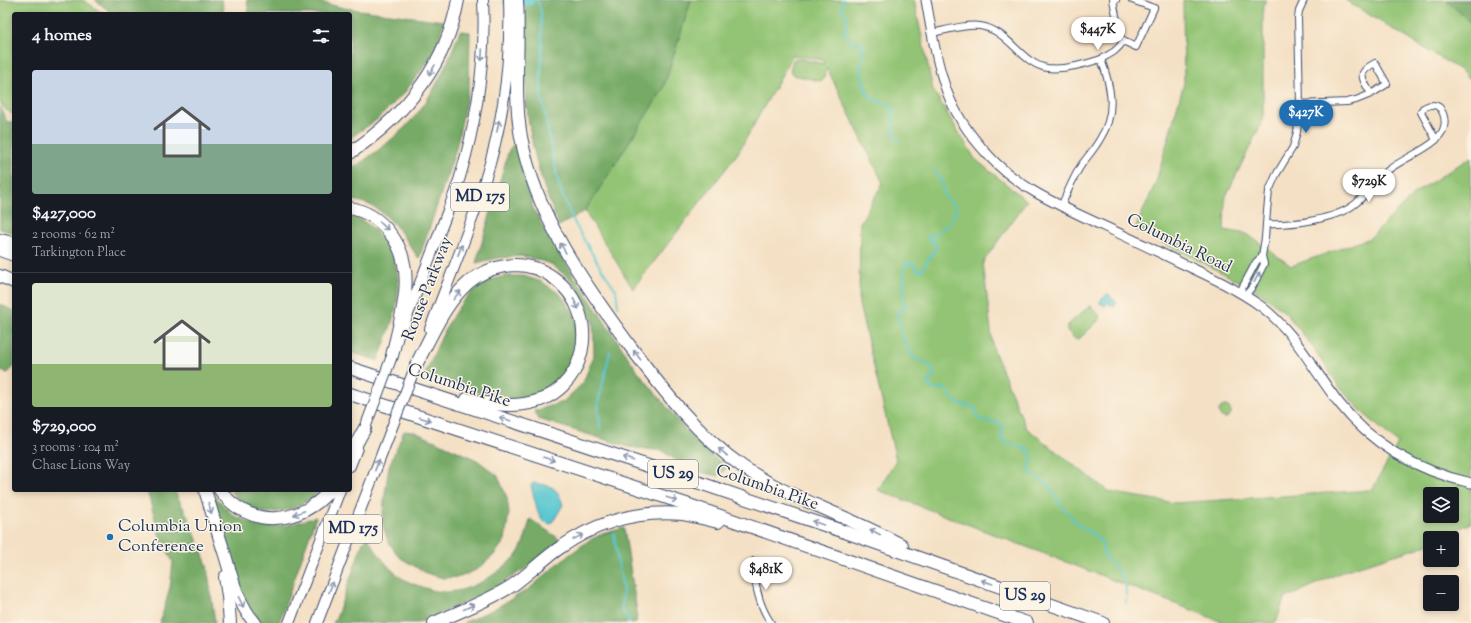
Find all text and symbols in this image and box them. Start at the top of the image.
pin: $447K [1070,17,1126,51]
text: $447K [1080,21,1116,39]
text: 4 homes [32,24,92,48]
icon: filters [310,25,332,47]
one-way arrow [479,48,486,61]
one-way arrow [428,64,436,75]
icon: home [146,96,218,168]
pin: $427K [1278,100,1334,134]
text: $427K [1288,104,1324,122]
one-way arrow [495,120,503,133]
pin: $729K [1341,169,1397,203]
text: $729K [1351,173,1387,191]
road number: MD 175 [451,183,509,211]
text: $427,000 [32,202,96,226]
street label: Columbia Road [1122,208,1236,280]
one-way arrow [379,221,389,231]
text: 2 rooms · 62 m² [32,226,115,244]
street label: Rouse Parkway [397,233,459,345]
one-way arrow [559,242,567,254]
text: Tarkington Place [32,244,126,262]
one-way arrow [457,244,465,256]
one-way arrow [1254,271,1262,283]
one-way arrow [453,289,461,300]
one-way arrow [573,298,580,310]
icon: home [146,309,218,381]
one-way arrow [633,350,641,361]
street label: Columbia Pike [404,358,514,414]
one-way arrow [499,414,511,422]
text: $729,000 [32,415,96,439]
one-way arrow [418,416,431,423]
text: 3 rooms · 104 m² [32,439,119,457]
one-way arrow [718,447,729,456]
one-way arrow [623,455,635,463]
one-way arrow [542,456,555,463]
text: Chase Lions Way [32,457,130,475]
street label: Columbia Pike [712,459,822,517]
one-way arrow [374,460,382,472]
road number: US 29 [648,460,698,488]
map controls [1423,487,1459,611]
button: layers [1423,487,1459,523]
one-way arrow [665,496,678,503]
one-way arrow [207,501,214,514]
one-way arrow [293,509,305,517]
place label: Columbia Union Conference [118,515,242,559]
road number: MD 175 [324,515,382,543]
one-way arrow [812,519,825,526]
one-way arrow [869,528,881,535]
button: + [1423,531,1459,567]
marker: Columbia Union Conference [105,532,115,542]
one-way arrow [571,532,583,540]
pin: $481K [738,557,794,591]
text: $481K [749,561,783,579]
button: − [1423,575,1459,611]
one-way arrow [980,578,993,585]
one-way arrow [328,581,336,593]
road number: US 29 [1000,582,1050,610]
one-way arrow [238,596,245,608]
one-way arrow [463,603,475,610]

